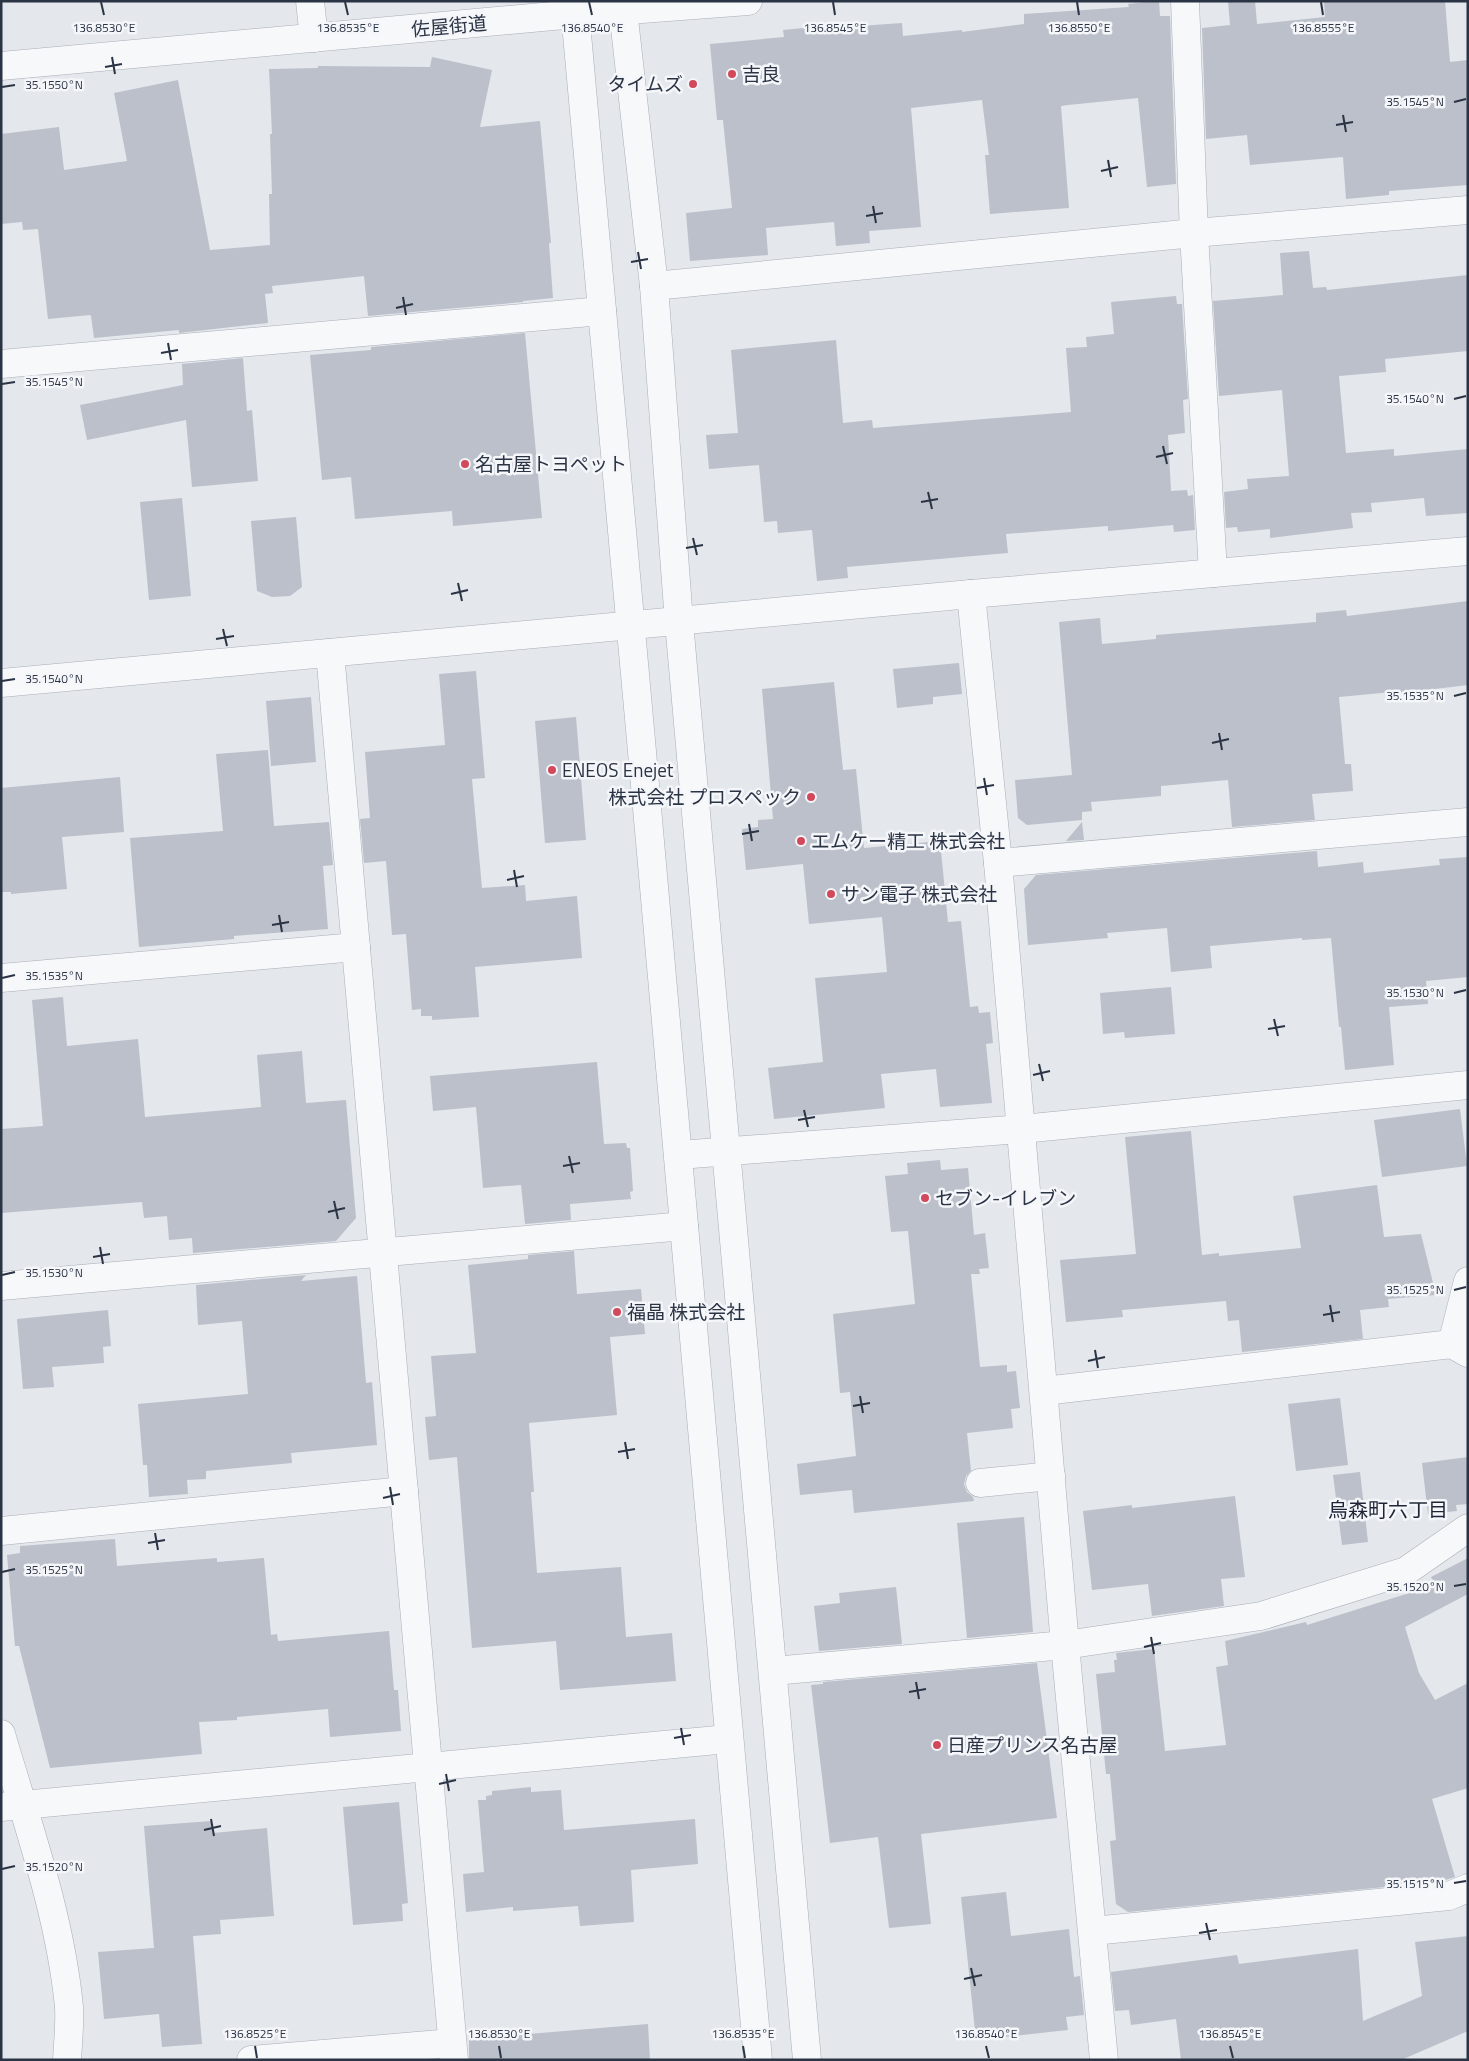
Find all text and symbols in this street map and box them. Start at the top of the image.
street label: 佐屋街道 [410,8,488,43]
text: 136.8530°E [73,18,136,37]
text: 136.8535°E [317,18,380,37]
text: 136.8540°E [561,18,624,37]
text: 136.8545°E [804,18,867,37]
text: 136.8550°E [1048,18,1111,37]
text: 136.8555°E [1292,18,1355,37]
place label: 吉良 [742,59,780,88]
marker: 吉良 [726,68,738,80]
place label: タイムズ [607,69,683,98]
text: 35.1550°N [25,75,83,94]
marker: タイムズ [687,78,699,90]
text: 35.1545°N [1386,92,1444,111]
text: 35.1545°N [25,372,83,391]
text: 35.1540°N [1386,389,1444,408]
place label: 名古屋トヨペット [475,449,627,478]
marker: 名古屋トヨペット [459,458,471,470]
text: 35.1540°N [25,669,83,688]
text: 35.1535°N [1386,686,1444,705]
place label: ENEOS Enejet [562,755,674,784]
marker: ENEOS Enejet [546,764,558,776]
place label: 株式会社 プロスペック [608,782,801,811]
marker: 株式会社 プロスペック [805,791,817,803]
place label: エムケー精工 株式会社 [811,826,1005,855]
marker: エムケー精工 株式会社 [795,835,807,847]
place label: サン電子 株式会社 [841,879,997,908]
marker: サン電子 株式会社 [825,888,837,900]
text: 35.1535°N [25,966,83,985]
text: 35.1530°N [1386,983,1444,1002]
place label: セブン-イレブン [935,1183,1076,1212]
marker: セブン-イレブン [919,1192,931,1204]
text: 35.1530°N [25,1263,83,1282]
text: 35.1525°N [1386,1280,1444,1299]
place label: 福晶 株式会社 [627,1297,745,1326]
marker: 福晶 株式会社 [611,1306,623,1318]
district label: 烏森町六丁目 [1328,1494,1448,1525]
text: 35.1525°N [25,1560,83,1579]
text: 35.1520°N [1386,1577,1444,1596]
place label: 日産プリンス名古屋 [947,1730,1118,1759]
marker: 日産プリンス名古屋 [931,1739,943,1751]
text: 35.1520°N [25,1857,83,1876]
text: 35.1515°N [1386,1874,1444,1893]
text: 136.8525°E [224,2024,287,2043]
text: 136.8530°E [468,2024,531,2043]
text: 136.8535°E [712,2024,775,2043]
text: 136.8540°E [955,2024,1018,2043]
text: 136.8545°E [1199,2024,1262,2043]

